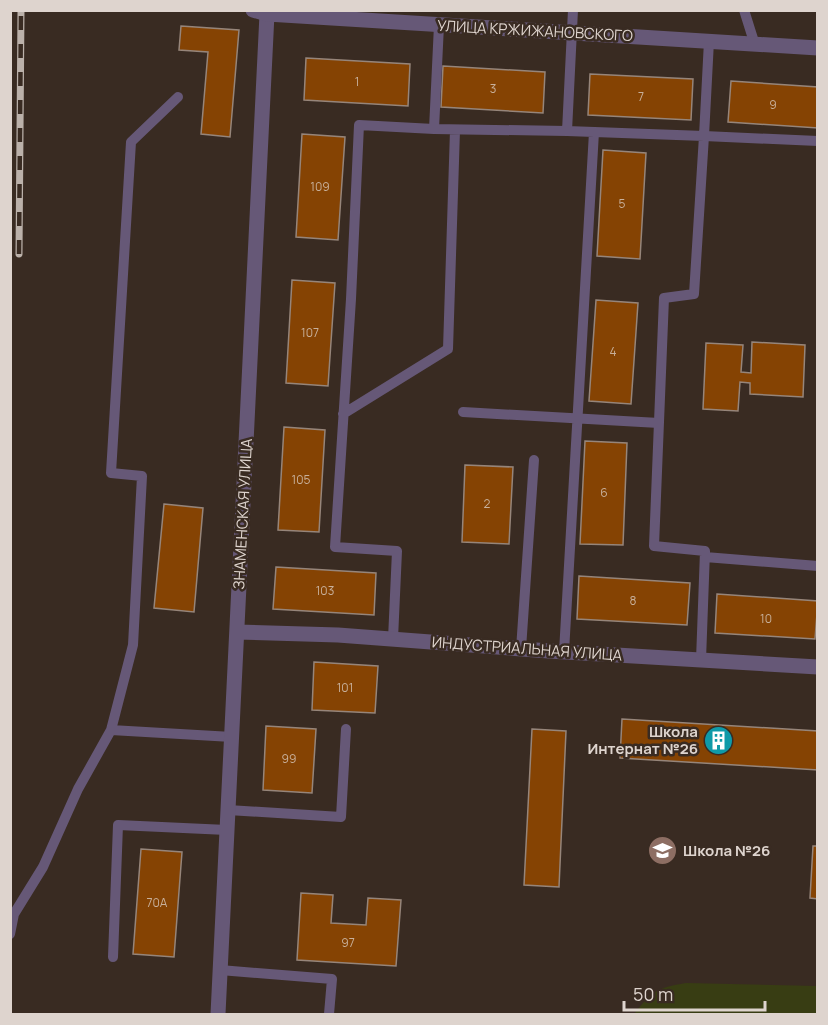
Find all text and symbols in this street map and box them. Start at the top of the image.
street label: УЛИЦА КРЖИЖАНОВСКОГО [437,15,634,46]
house number: 1 [355,73,359,90]
house number: 3 [490,80,496,97]
house number: 7 [638,88,644,105]
house number: 9 [769,96,777,113]
house number: 109 [310,178,330,195]
house number: 5 [619,195,626,212]
house number: 107 [301,324,319,341]
house number: 4 [609,343,617,360]
street label: ЗНАМЕНСКАЯ УЛИЦА [228,438,257,590]
house number: 105 [292,471,311,488]
house number: 6 [600,484,608,501]
house number: 2 [484,495,491,512]
house number: 103 [316,582,334,599]
house number: 8 [630,592,637,609]
house number: 10 [760,610,772,627]
street label: ИНДУСТРИАЛЬНАЯ УЛИЦА [431,631,623,666]
house number: 101 [337,679,353,696]
place label: Школа Интернат №26 [587,721,698,759]
building icon: Школа Интернат №26 [703,725,735,757]
house number: 99 [282,750,296,767]
school or university icon: Школа №26 [646,835,678,867]
place label: Школа №26 [683,840,770,861]
house number: 70А [147,894,168,911]
house number: 97 [341,934,355,951]
scale bar [624,974,765,1012]
text: 50 m [633,982,673,1006]

